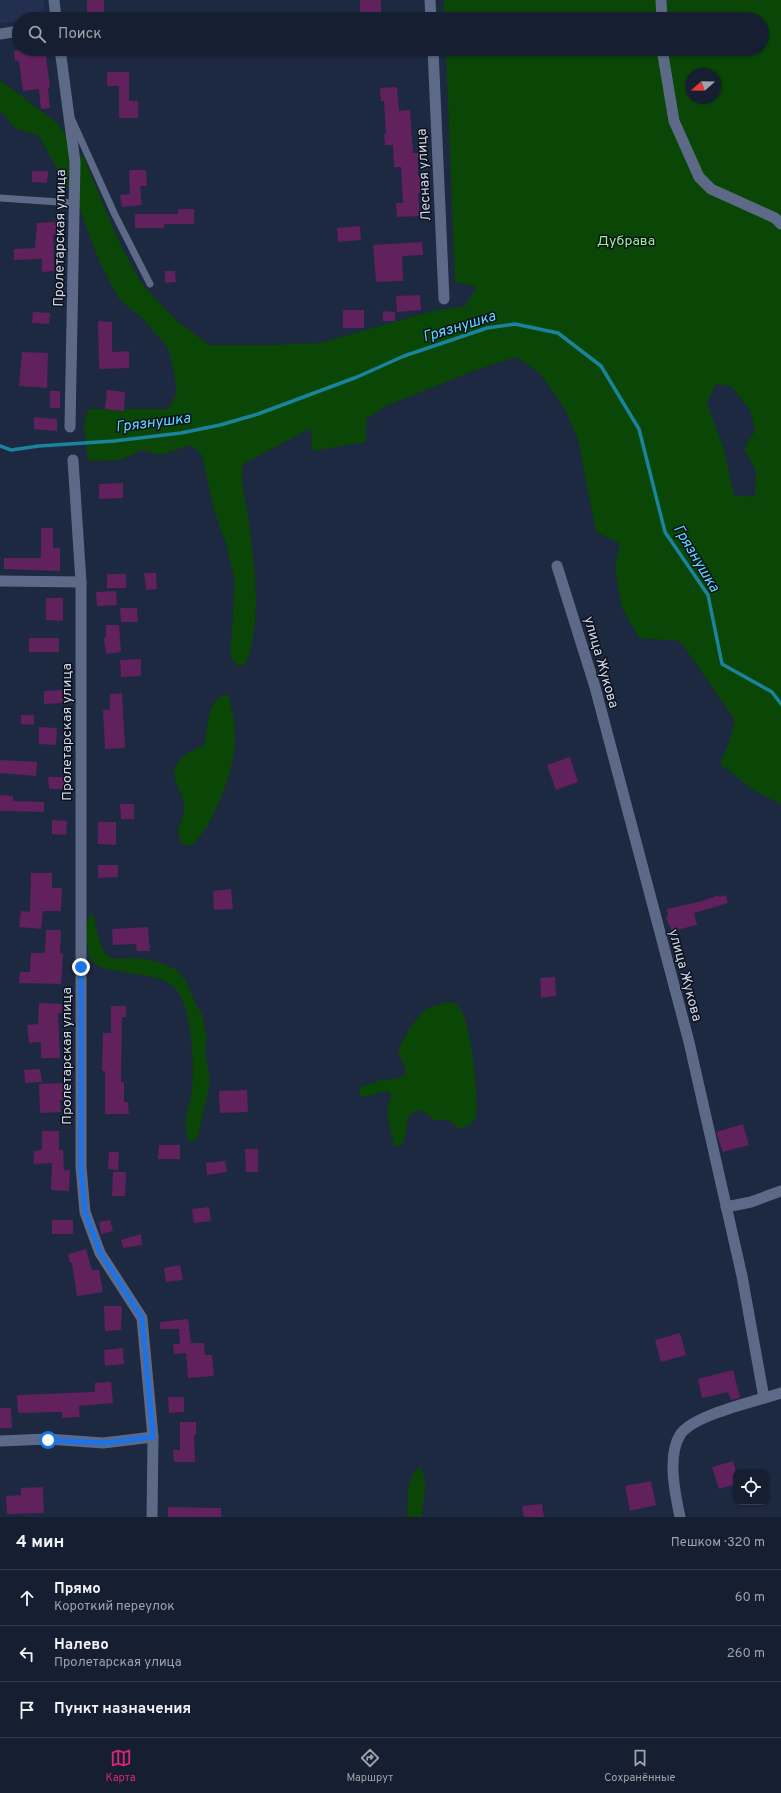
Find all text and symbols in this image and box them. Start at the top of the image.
search box [12,12,769,56]
icon: search [26,23,48,45]
text: Поиск [58,25,102,44]
north arrow [685,68,721,104]
street label: Лесная улица [414,128,435,222]
street label: Пролетарская улица [51,169,70,307]
park label: Дубрава [597,233,655,250]
water label: Грязнушка [421,307,498,348]
water label: Грязнушка [115,409,192,438]
water label: Грязнушка [668,522,723,596]
street label: улица Жукова [579,615,622,710]
street label: Пролетарская улица [59,663,76,801]
street label: улица Жукова [664,927,705,1023]
route end [72,958,90,976]
street label: Пролетарская улица [59,987,76,1125]
route start [39,1431,57,1449]
map controls [733,1469,769,1505]
button: locate [733,1469,769,1505]
text: 4 мин [16,1532,64,1554]
text: Пешком · 320 m [671,1535,765,1551]
text: Прямо [54,1580,101,1599]
icon: ahead [16,1587,38,1609]
text: 60 m [735,1590,765,1606]
text: Короткий переулок [54,1599,175,1615]
text: Налево [54,1636,109,1655]
icon: left [16,1643,38,1665]
text: 260 m [727,1646,765,1662]
text: Пролетарская улица [54,1655,182,1671]
icon: arrive [16,1699,38,1721]
text: Пункт назначения [54,1700,191,1719]
tab: Карта [105,1747,136,1785]
tab: Маршрут [346,1747,393,1785]
tab: Сохранённые [604,1747,676,1785]

